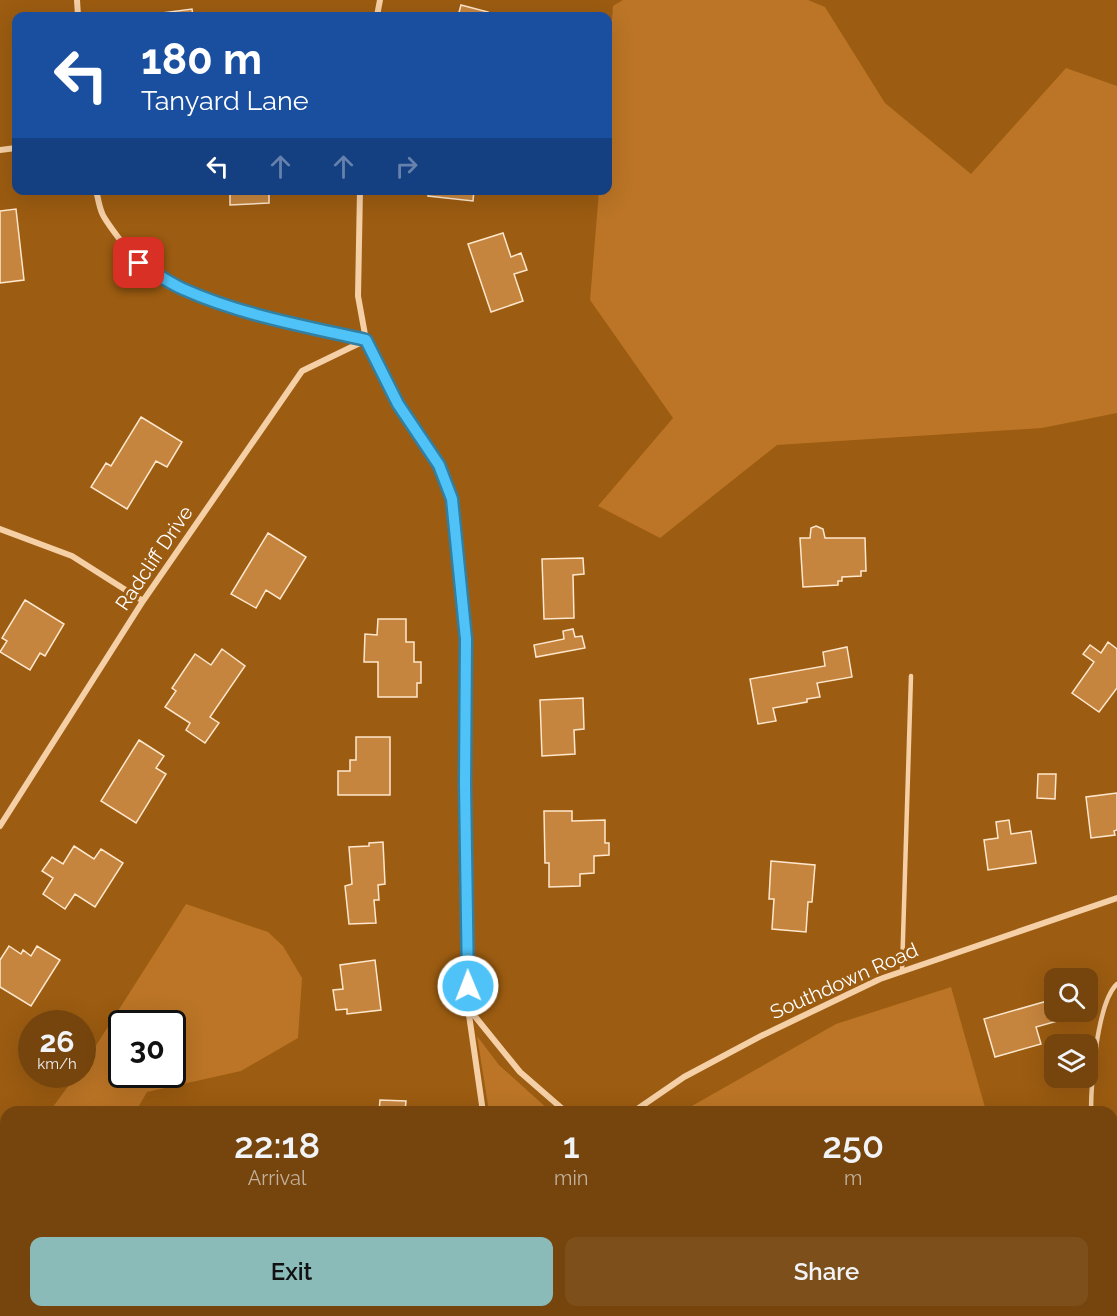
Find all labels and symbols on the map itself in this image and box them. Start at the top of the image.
pin [113,237,164,288]
street label: Radcliff Drive [110,501,198,615]
street label: Southdown Road [766,938,922,1024]
position arrow [436,954,500,1018]
speed limit sign: 30 [108,1010,186,1088]

